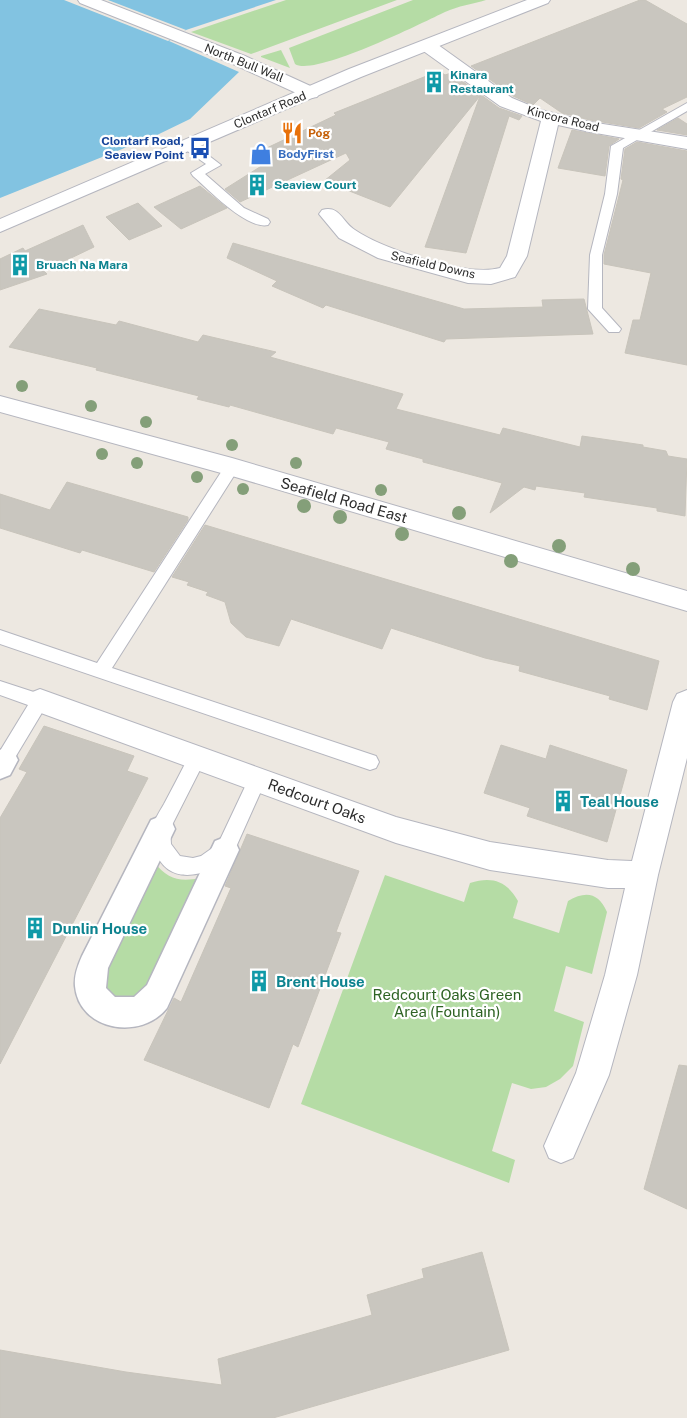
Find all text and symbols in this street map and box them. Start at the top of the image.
street label: North Bull Wall [202,41,286,85]
place label: Kinara Restaurant [450,68,514,96]
building icon: Kinara Restaurant [421,69,447,95]
street label: Clontarf Road [232,88,308,132]
street label: Kincora Road [525,103,601,135]
restaurant icon: Póg [279,120,305,146]
place label: Póg [308,126,330,140]
place label: Clontarf Road, Seaview Point [101,134,184,162]
bus stop icon: Clontarf Road, Seaview Point [187,135,213,161]
shop icon: BodyFirst [248,141,274,167]
place label: BodyFirst [278,147,334,161]
building icon: Seaview Court [244,172,270,198]
place label: Seaview Court [274,178,357,192]
street label: Seafield Downs [389,248,477,282]
building icon: Bruach Na Mara [7,252,33,278]
place label: Bruach Na Mara [36,258,128,272]
street label: Seafield Road East [279,474,410,526]
street label: Redcourt Oaks [266,775,368,827]
building icon: Teal House [550,788,576,814]
place label: Teal House [580,793,659,810]
building icon: Dunlin House [22,915,48,941]
place label: Dunlin House [52,920,147,937]
building icon: Brent House [246,968,272,994]
place label: Brent House [276,973,365,990]
park label: Redcourt Oaks Green Area (Fountain) [373,986,521,1020]

